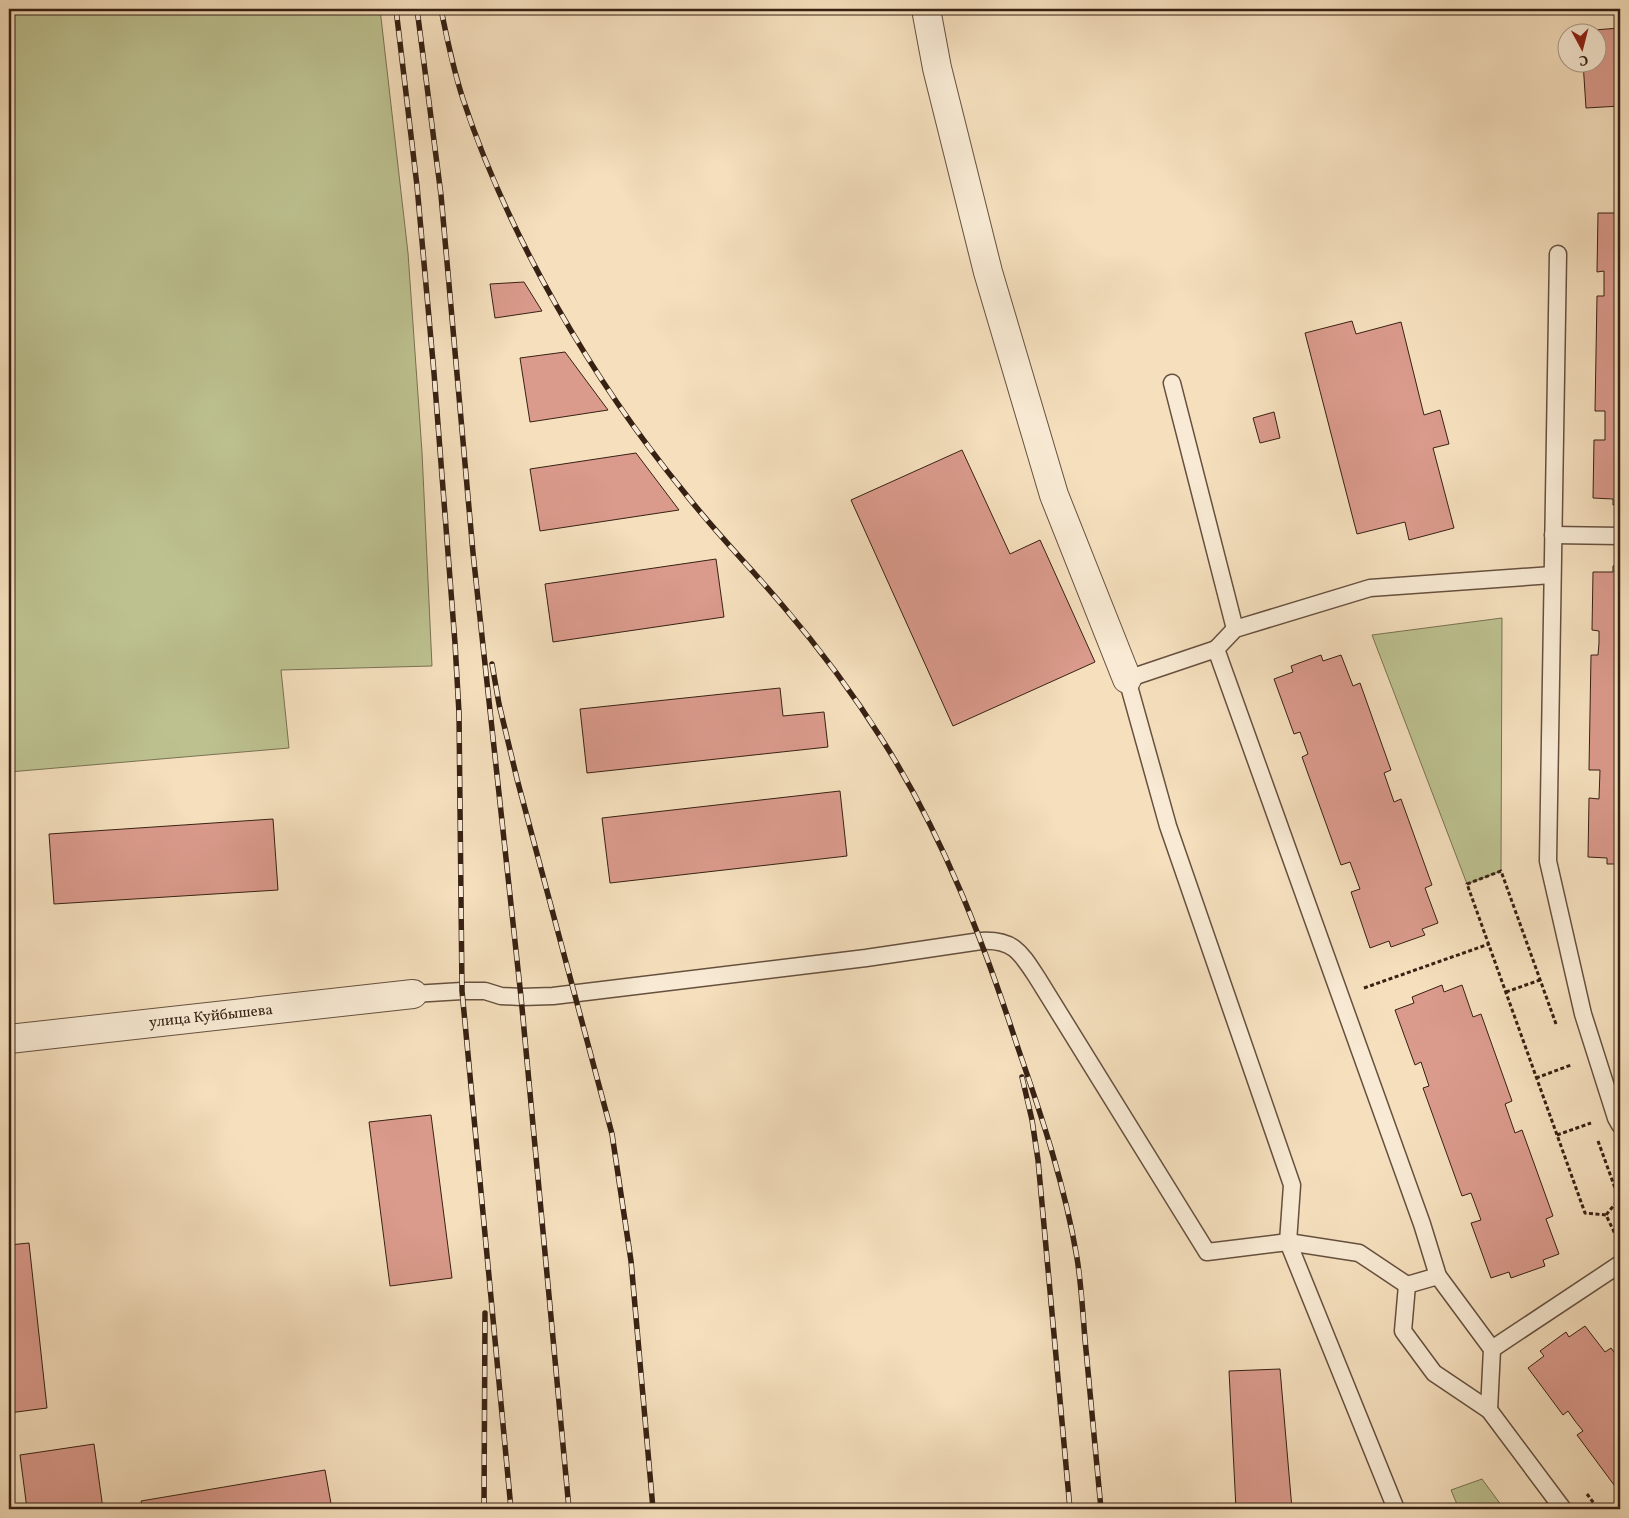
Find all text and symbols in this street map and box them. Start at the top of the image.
north arrow [1556,22,1606,72]
text: С [1578,49,1589,69]
street label: улица Куйбышева [148,1000,274,1034]

